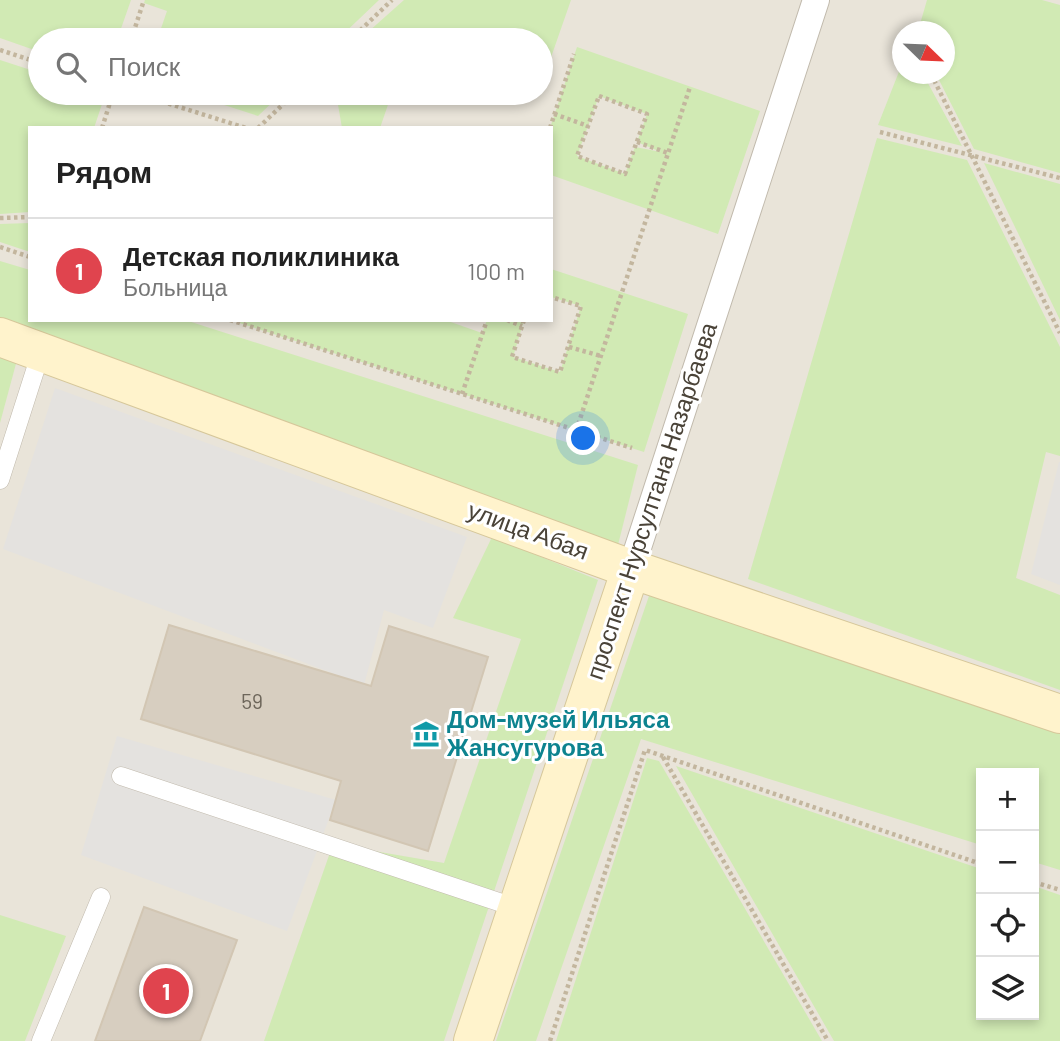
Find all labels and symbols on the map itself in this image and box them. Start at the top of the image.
north arrow [892,21,955,84]
street label: проспект Нурсултана Назарбаева [579,318,722,683]
your location [566,421,600,455]
street label: улица Абая [464,494,593,565]
house number: 59 [241,688,263,713]
place label: Дом-музей Ильяса Жансугурова [446,704,670,761]
museum icon: Дом-музей Ильяса Жансугурова [411,719,441,749]
pin: 1 [143,965,189,1017]

